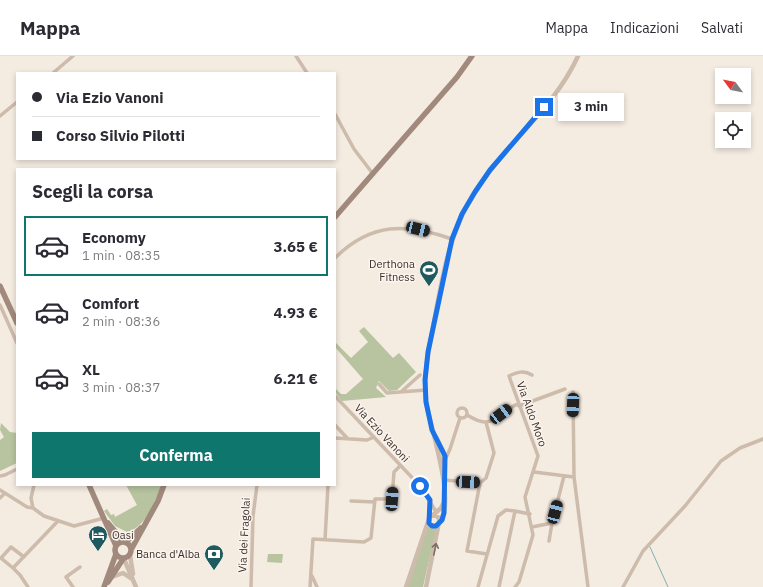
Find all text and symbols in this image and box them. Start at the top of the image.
text: Mappa [20,16,80,40]
text: Mappa [546,19,588,37]
text: Indicazioni [610,19,679,37]
text: Salvati [701,19,743,37]
north arrow [715,68,751,104]
map controls [715,68,751,148]
text: Via Ezio Vanoni [56,88,164,107]
callout: 3 min [558,93,624,121]
route end [535,98,553,116]
text: 3 min [574,98,608,115]
button: locate [715,112,751,148]
text: Corso Silvio Pilotti [56,126,185,145]
text: Scegli la corsa [32,180,153,203]
car [405,220,431,238]
icon: car [34,228,70,264]
text: Economy [82,228,146,247]
text: 3.65 € [273,237,318,256]
text: 1 min · 08:35 [82,247,160,264]
place label: Derthona Fitness [369,257,415,284]
sports icon: Derthona Fitness [418,259,440,287]
icon: car [34,294,70,330]
text: Comfort [82,294,139,313]
text: 4.93 € [273,303,318,322]
text: 2 min · 08:36 [82,313,160,330]
icon: car [34,360,70,396]
text: XL [82,360,100,379]
text: 6.21 € [273,369,318,388]
text: 3 min · 08:37 [82,379,160,396]
street label: Via Aldo Moro [514,379,550,449]
car [567,393,579,417]
street label: Via Ezio Vanoni [351,401,413,465]
car [488,402,514,426]
button: Conferma [32,432,320,478]
car [456,475,480,489]
route start [411,477,429,495]
car [385,487,399,511]
street label: Via dei Fragolai [235,497,253,573]
car [546,499,564,525]
hotel icon: Oasi [87,524,109,552]
place label: Oasi [112,528,134,542]
bank icon: Banca d'Alba [203,543,225,571]
one-way arrow [431,543,439,556]
place label: Banca d'Alba [136,547,200,561]

